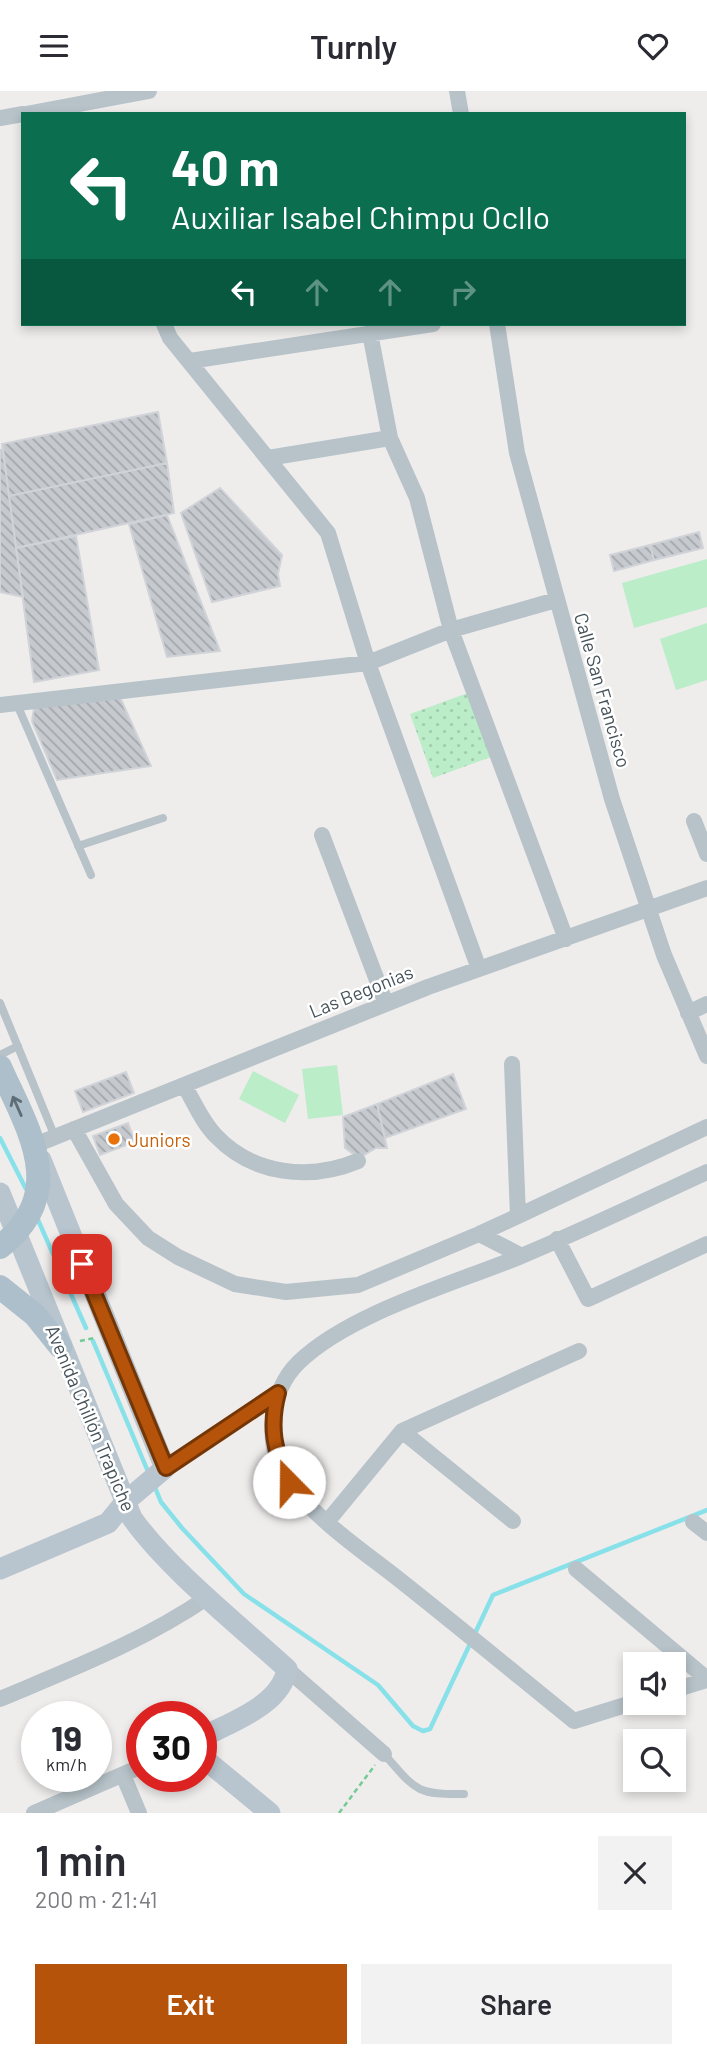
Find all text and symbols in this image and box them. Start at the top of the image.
icon: menu [35,27,73,65]
text: Turnly [310,27,397,65]
icon: heart [634,27,672,65]
text: 40 m [171,137,279,196]
icon: left [56,140,147,231]
text: Auxiliar Isabel Chimpu Ocllo [171,197,550,235]
icon: left [225,273,263,311]
icon: ahead [298,273,336,311]
icon: ahead [371,273,409,311]
icon: right [444,273,482,311]
street label: Calle San Francisco [570,610,636,770]
street label: Las Begonias [306,960,416,1022]
one-way arrow [10,1096,23,1117]
place label: Juniors [128,1128,191,1151]
marker: Juniors [106,1131,122,1147]
pin [52,1234,112,1294]
icon: arrive [63,1245,101,1283]
street label: Avenida Chillón Trapiche [41,1321,141,1515]
position arrow [252,1445,326,1519]
map controls [623,1652,686,1792]
button: sound [623,1652,686,1715]
speed limit sign: 30 [126,1701,217,1792]
text: 19 [51,1716,82,1758]
button: search [623,1729,686,1792]
text: km/h [46,1753,87,1775]
text: 1 min [35,1834,127,1884]
button: close [598,1836,672,1910]
text: 200 m · 21:41 [35,1885,157,1913]
button: Exit [35,1964,347,2044]
button: Share [361,1964,672,2044]

